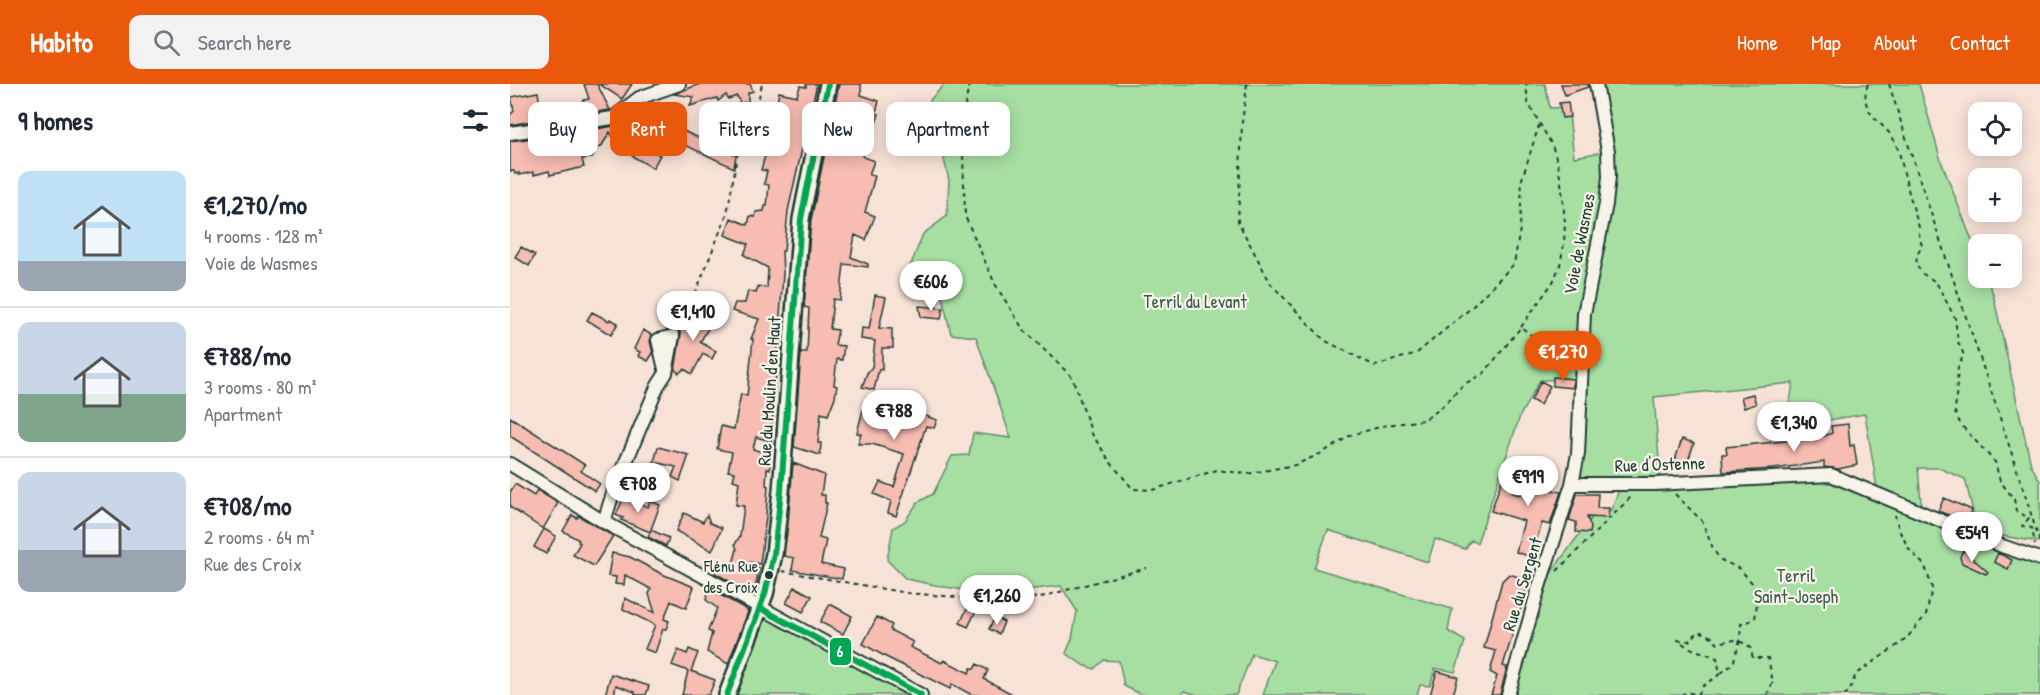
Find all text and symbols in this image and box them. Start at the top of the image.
search box [129,15,549,69]
text: Habito [30,23,93,61]
icon: search [150,26,183,59]
text: Search here [198,27,292,57]
text: Home [1737,28,1778,57]
text: Map [1811,28,1841,57]
text: About [1874,28,1917,57]
text: Contact [1950,28,2010,57]
chip: Buy [528,102,598,156]
chip: Rent [610,102,687,156]
chip: Filters [699,102,790,156]
chip: New [802,102,874,156]
chip: Apartment [886,102,1010,156]
map controls [1968,102,2022,288]
button: locate [1968,102,2022,156]
text: 9 homes [18,103,93,138]
icon: filters [459,104,492,137]
button: + [1968,168,2022,222]
text: €1,270/mo [204,187,307,222]
street label: Voie de Wasmes [1557,191,1601,297]
icon: home [66,195,138,267]
text: 4 rooms · 128 m² [204,222,323,249]
button: − [1968,234,2022,288]
text: Voie de Wasmes [204,249,318,276]
pin: €606 [895,261,967,312]
text: €606 [914,267,948,294]
park label: Terril du Levant [1143,289,1247,314]
pin: €1,410 [644,291,742,342]
text: €1,410 [671,297,715,324]
street label: Rue du Moulin d'en Haut [751,315,787,466]
pin: €1,270 [1514,331,1612,382]
text: €1,270 [1538,337,1588,364]
text: €788/mo [204,338,291,373]
icon: home [66,346,138,418]
text: 3 rooms · 80 m² [204,373,316,400]
pin: €788 [858,390,930,441]
text: €788 [876,396,912,423]
text: Apartment [204,400,282,427]
pin: €1,340 [1745,402,1843,453]
text: €1,340 [1771,408,1817,435]
street label: Rue d'Ostenne [1614,450,1706,478]
pin: €919 [1492,456,1564,507]
text: €919 [1512,462,1544,489]
pin: €708 [602,463,674,514]
text: €708 [619,469,657,496]
text: €708/mo [204,488,291,523]
icon: home [66,496,138,568]
pin: €549 [1936,512,2008,563]
text: €549 [1956,518,1988,545]
text: 2 rooms · 64 m² [204,523,315,550]
street label: Rue du Sergent [1496,533,1548,634]
text: Rue des Croix [204,550,302,577]
place label: Flénu Rue des Croix [703,555,759,598]
park label: Terril Saint-Joseph [1754,563,1839,609]
marker: Flénu Rue des Croix [763,569,775,581]
pin: €1,260 [948,575,1046,626]
text: €1,260 [973,581,1021,608]
line badge: 6 [829,637,852,666]
text: 6 [837,640,844,662]

